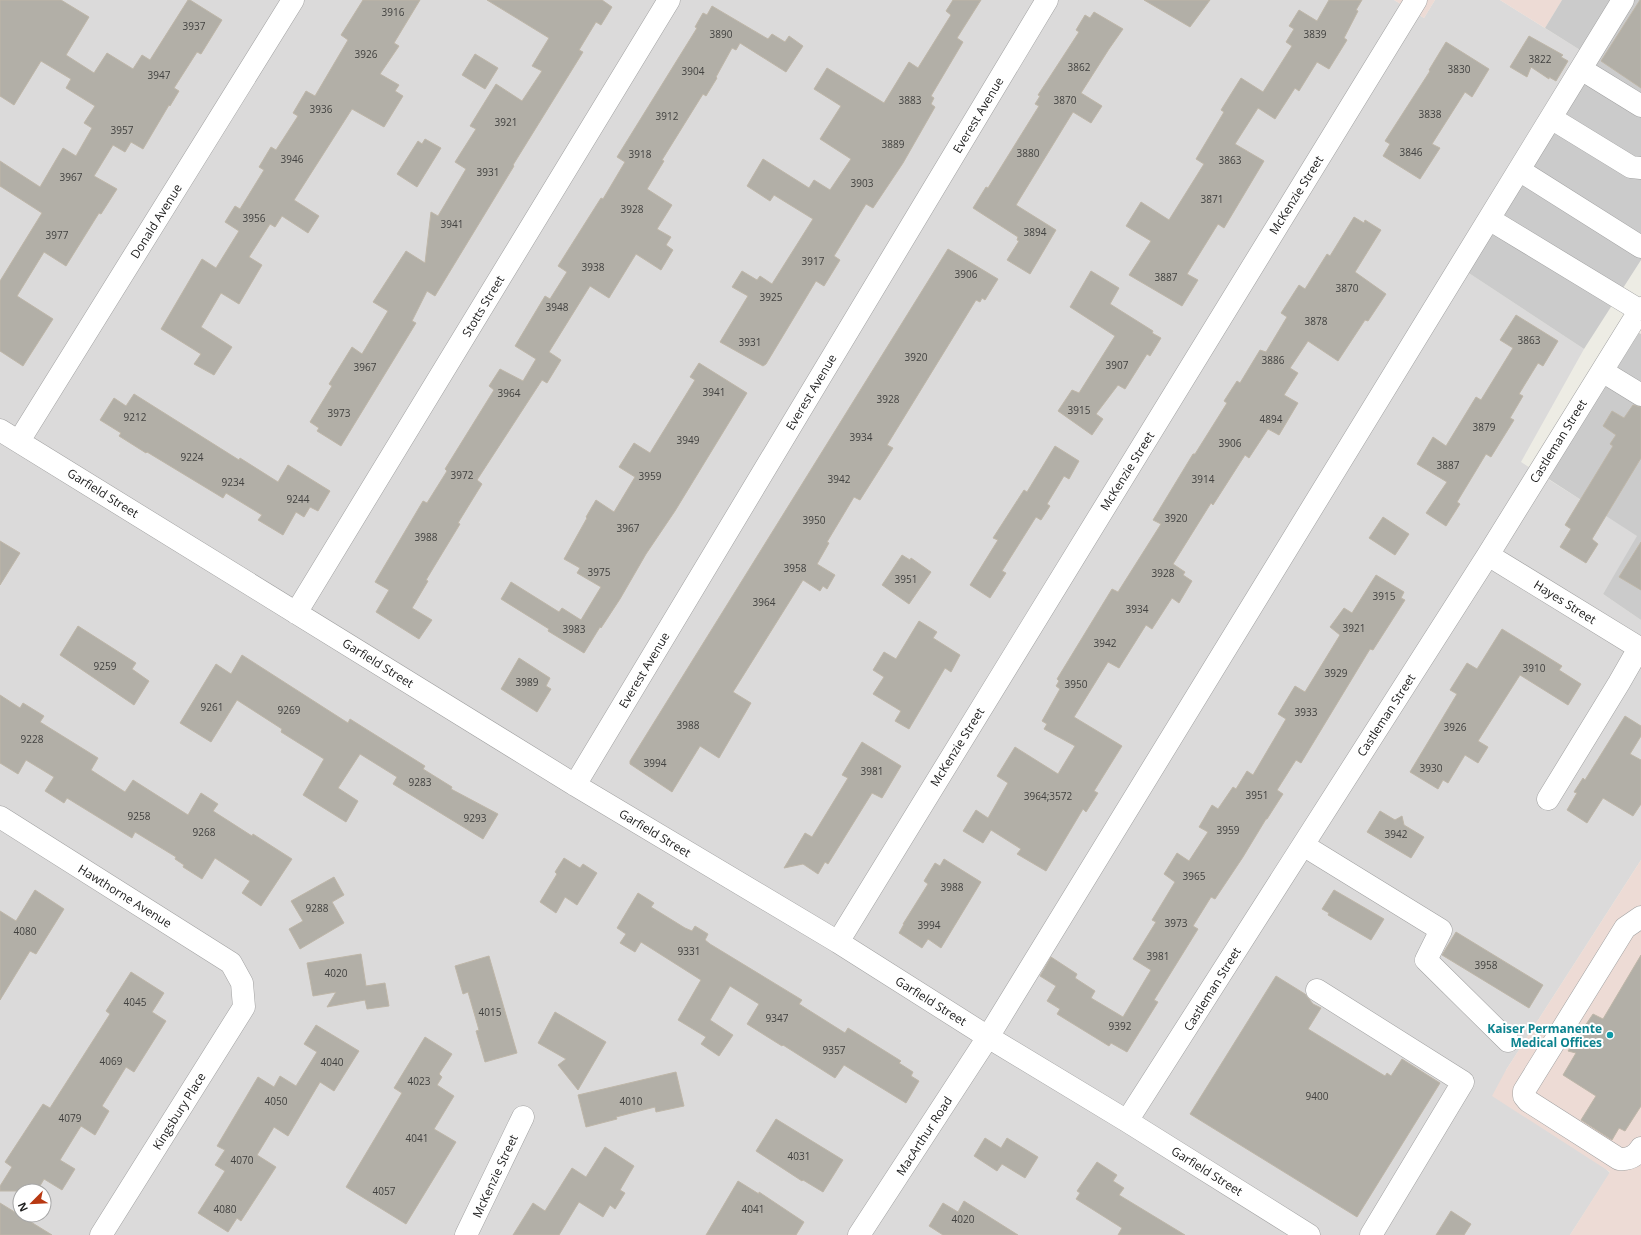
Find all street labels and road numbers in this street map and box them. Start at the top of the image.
street label: Everest Avenue [949,74,1008,156]
street label: McKenzie Street [1265,152,1327,238]
street label: Donald Avenue [126,180,186,262]
street label: Stotts Street [458,272,508,340]
street label: Everest Avenue [782,351,841,433]
street label: Castleman Street [1525,396,1591,486]
street label: McKenzie Street [1096,428,1158,514]
street label: Garfield Street [64,464,142,522]
street label: Hayes Street [1531,576,1599,628]
street label: Everest Avenue [615,629,674,711]
street label: Garfield Street [339,634,417,692]
street label: Castleman Street [1353,670,1419,760]
street label: McKenzie Street [926,704,988,790]
street label: Garfield Street [616,805,694,861]
street label: Hawthorne Avenue [75,860,175,932]
street label: Castleman Street [1179,944,1245,1034]
street label: Garfield Street [892,972,970,1030]
street label: Kingsbury Place [148,1069,210,1153]
street label: MacArthur Road [892,1093,956,1179]
street label: McKenzie Street [468,1132,522,1220]
street label: Garfield Street [1168,1142,1246,1200]

